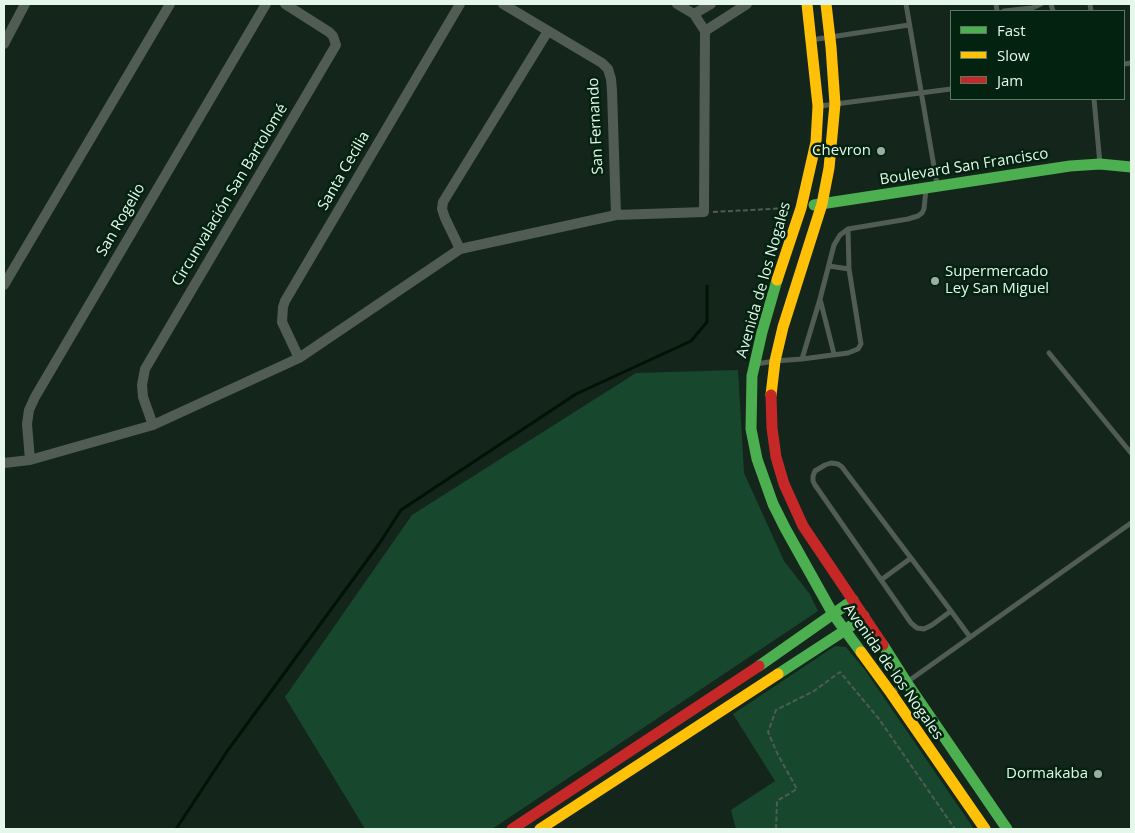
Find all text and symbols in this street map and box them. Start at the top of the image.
legend [950,10,1125,100]
text: Fast [997,20,1026,40]
text: Slow [997,45,1030,65]
text: Jam [997,70,1023,90]
street label: San Fernando [584,77,608,175]
street label: Circunvalación San Bartolomé [168,101,292,289]
street label: Santa Cecilia [314,128,374,214]
place label: Chevron [812,142,871,160]
marker: Chevron [875,145,887,157]
street label: Boulevard San Francisco [878,145,1050,189]
street label: San Rogelio [93,180,149,260]
street label: Avenida de los Nogales [733,200,795,360]
place label: Supermercado Ley San Miguel [945,263,1049,298]
marker: Supermercado Ley San Miguel [929,275,941,287]
street label: Avenida de los Nogales [839,601,947,743]
place label: Dormakaba [1006,765,1088,783]
marker: Dormakaba [1092,768,1104,780]

